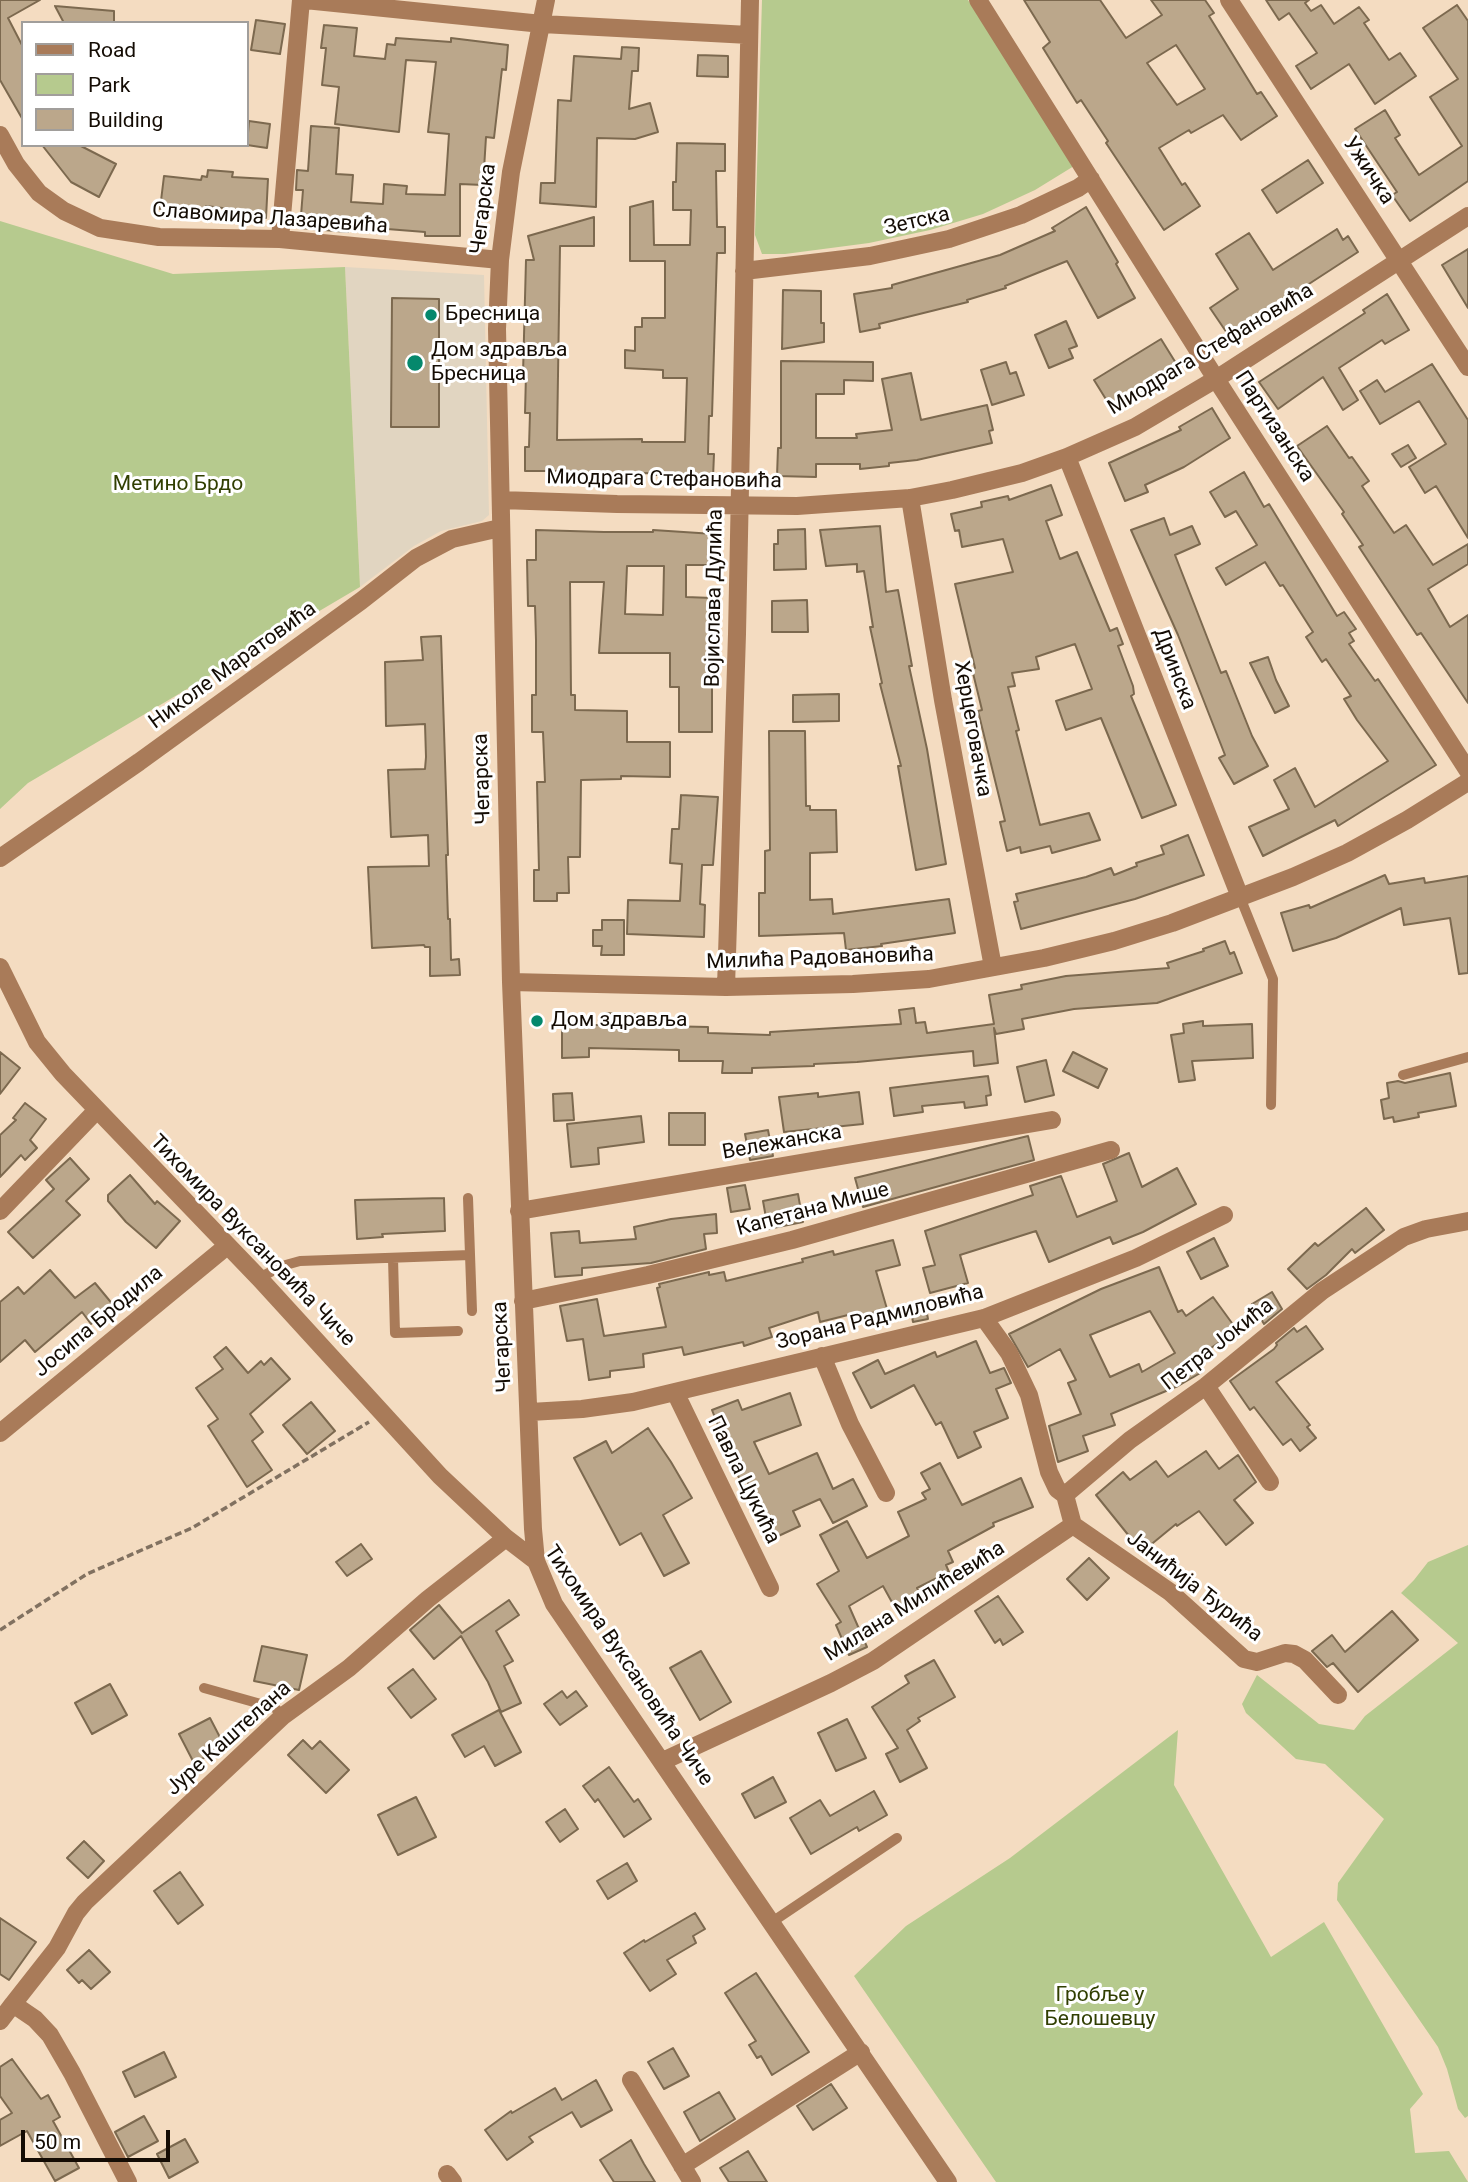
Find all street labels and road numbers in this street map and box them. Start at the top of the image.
street label: Ужичка [1337,132,1399,210]
street label: Чегарска [466,162,502,256]
street label: Славомира Лазаревића [151,198,389,240]
street label: Зетска [882,202,952,242]
street label: Миодрага Стефановића [1104,279,1318,421]
street label: Партизанска [1229,367,1319,487]
street label: Миодрага Стефановића [546,465,782,495]
street label: Војислава Дулића [701,509,729,687]
street label: Николе Маратовића [145,597,321,735]
street label: Дринска [1147,625,1201,713]
street label: Херцеговачка [948,659,996,799]
street label: Чегарска [469,733,497,825]
street label: Милића Радовановића [706,942,934,976]
street label: Вележанска [720,1120,844,1166]
street label: Тихомира Вуксановића Чиче [144,1130,360,1352]
street label: Капетана Мише [734,1178,892,1242]
street label: Јосипа Бродила [30,1261,168,1383]
street label: Зорана Радмиловића [774,1280,986,1356]
street label: Петра Јокића [1157,1294,1279,1396]
street label: Чегарска [488,1301,518,1393]
street label: Павла Цукића [701,1412,785,1548]
street label: Јанићија Ђурића [1121,1526,1267,1648]
street label: Милана Милићевића [820,1536,1010,1668]
street label: Тихомира Вуксановића Чиче [538,1541,718,1791]
street label: Јуре Каштелана [161,1676,297,1802]

